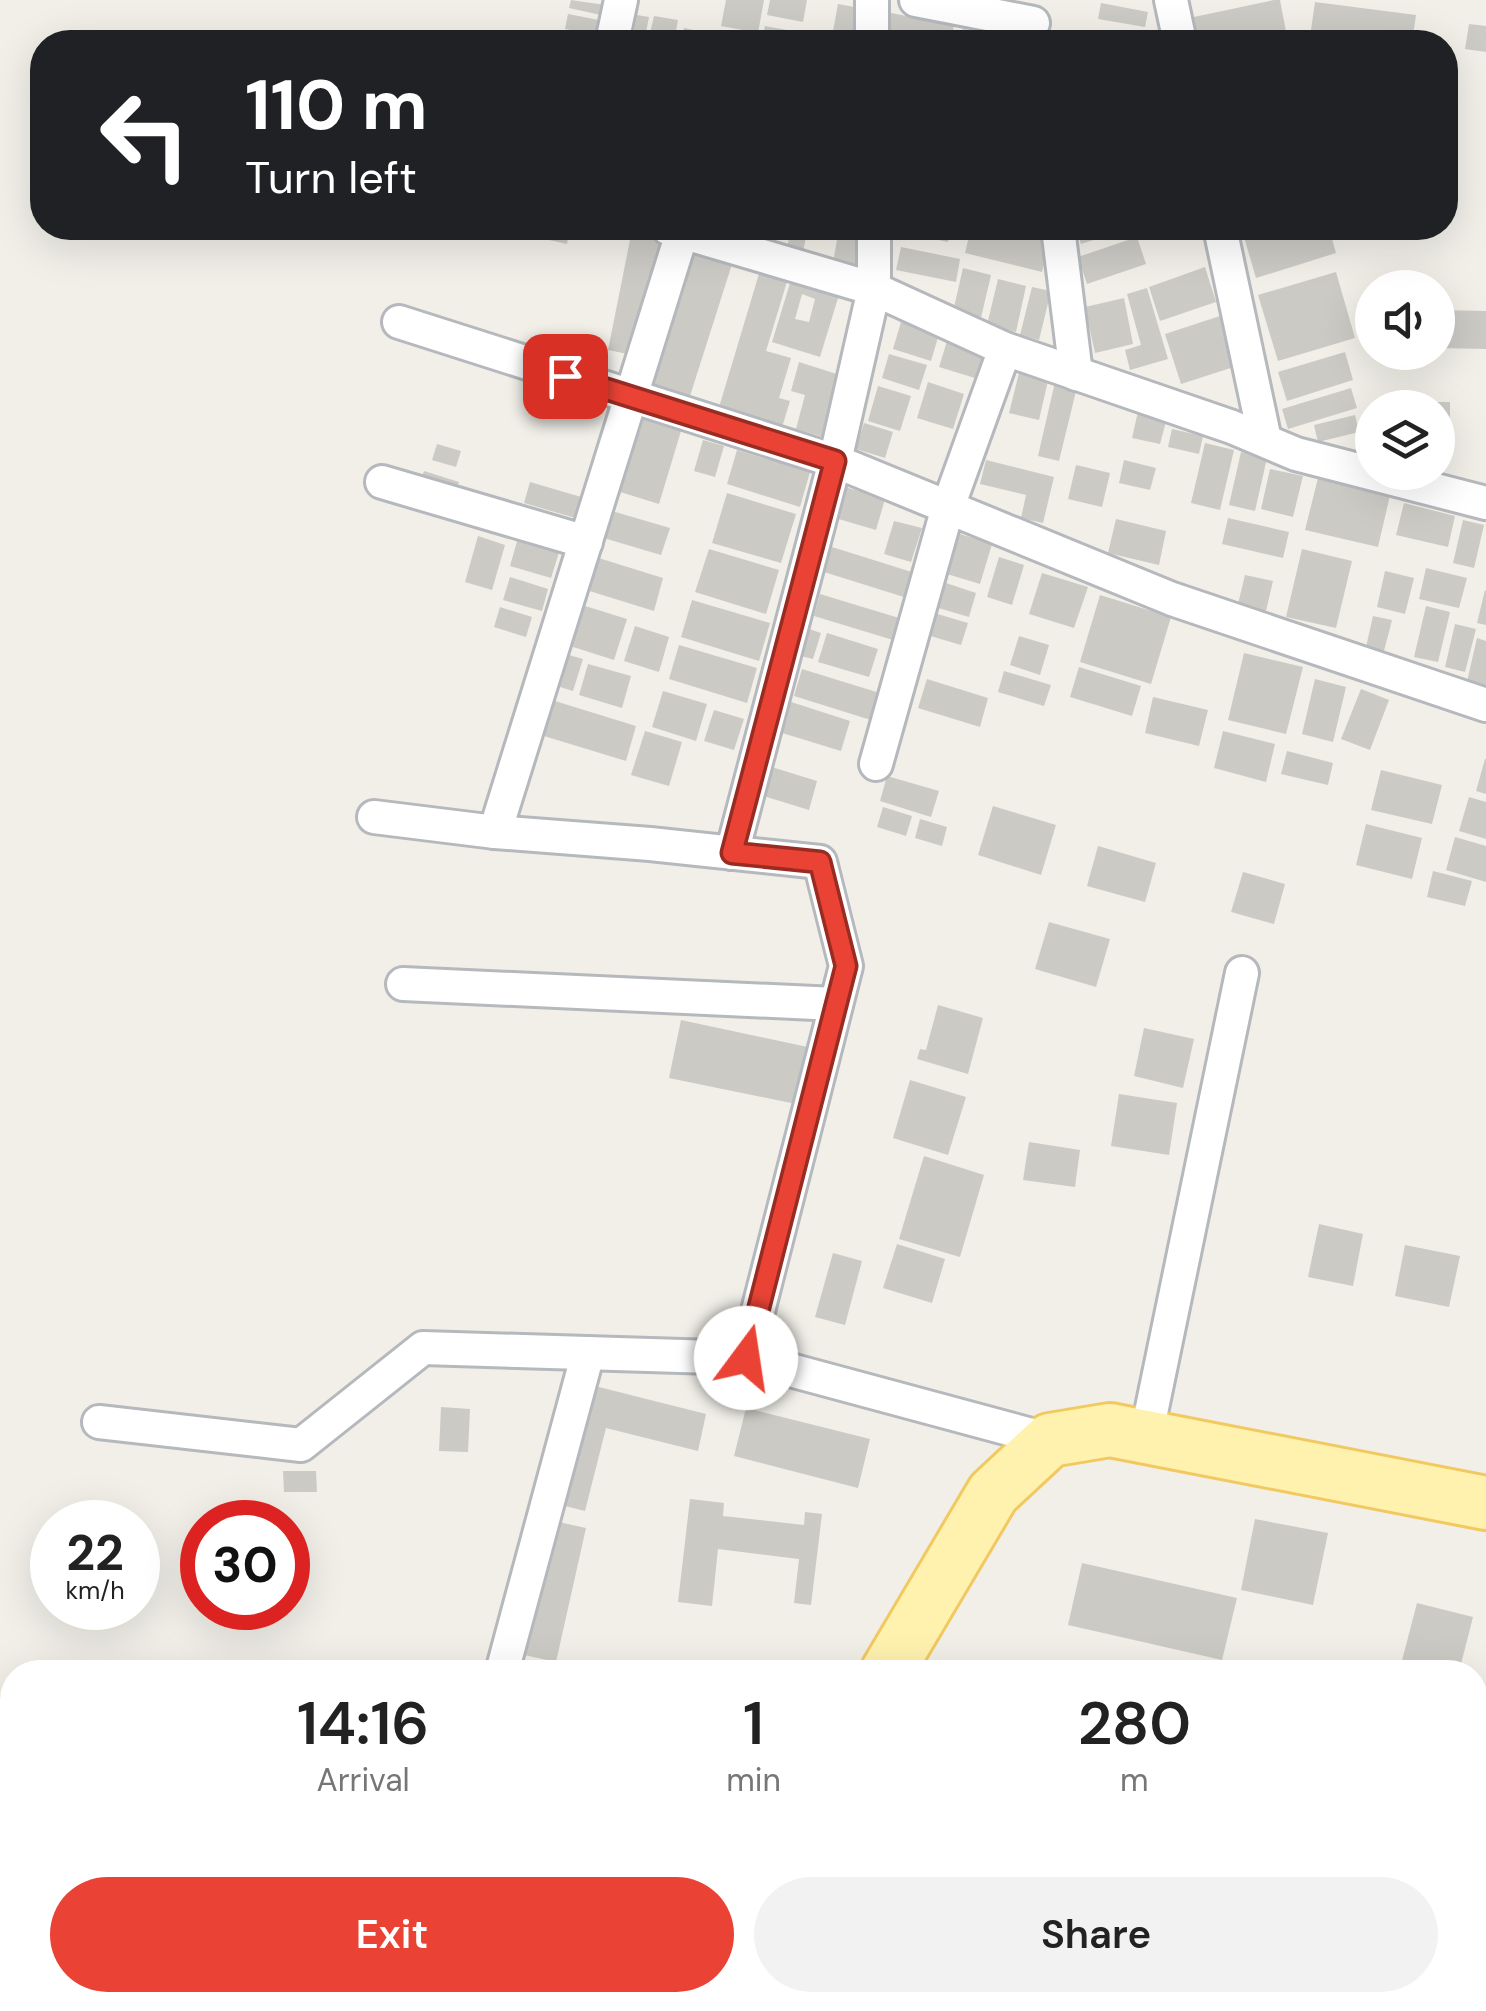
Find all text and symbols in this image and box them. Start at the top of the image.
text: 110 m [245,60,428,151]
icon: left [80,70,210,200]
text: Turn left [245,148,417,207]
map controls [1355,270,1455,490]
button: sound [1355,270,1455,370]
pin [523,334,608,419]
icon: arrive [538,349,593,404]
button: layers [1355,390,1455,490]
position arrow [694,1306,798,1410]
speed limit sign: 30 [180,1500,310,1630]
text: 22 [66,1520,124,1586]
text: km/h [65,1574,125,1607]
text: 14:16 [297,1684,429,1763]
text: 1 [743,1684,764,1763]
text: 280 [1078,1684,1191,1763]
text: Arrival [316,1759,410,1801]
text: min [726,1759,781,1801]
text: m [1120,1759,1149,1801]
button: Exit [50,1877,734,1992]
button: Share [754,1877,1438,1992]

